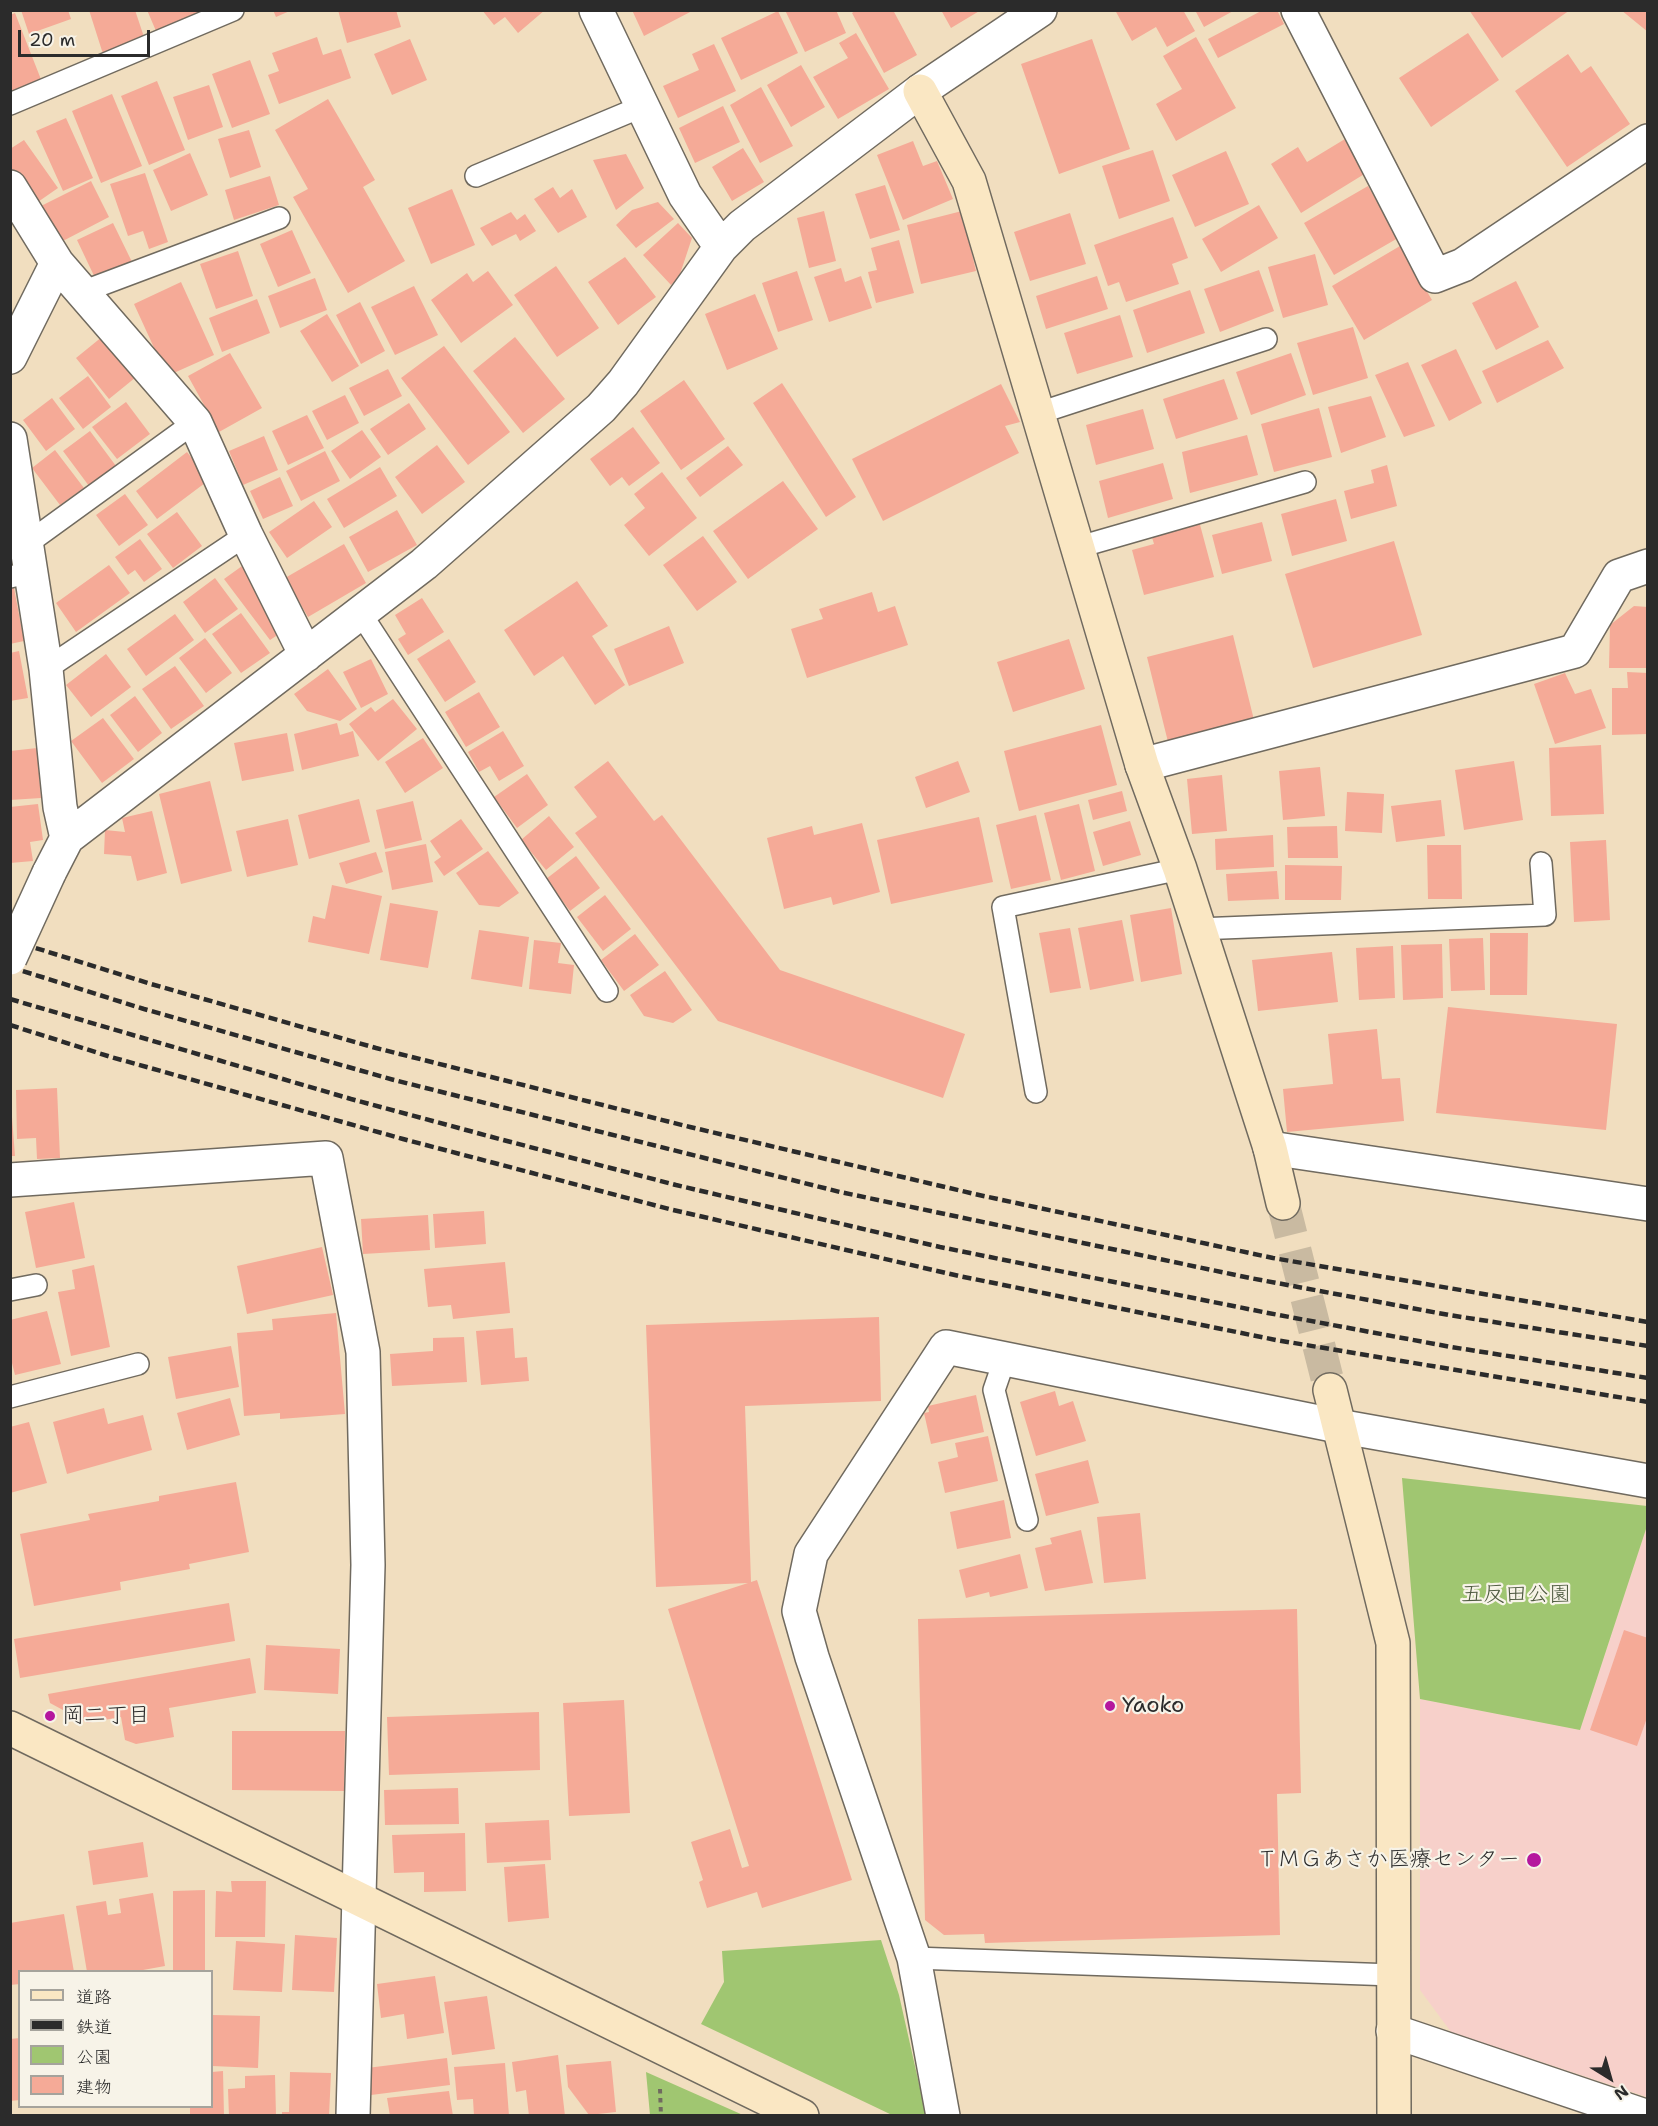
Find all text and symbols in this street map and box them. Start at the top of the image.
scale bar [21,18,153,56]
text: 20 m [29,28,75,52]
park label: 五反田公園 [1461,1582,1571,1608]
place label: Yaoko [1122,1693,1184,1719]
marker: Yaoko [1103,1699,1117,1713]
place label: 岡二丁目 [62,1703,150,1729]
marker: 岡二丁目 [43,1709,57,1723]
place label: ＴＭＧあさか医療センター [1256,1847,1520,1873]
marker: ＴＭＧあさか医療センター [1525,1851,1543,1869]
legend [18,1970,213,2108]
text: 道路 [76,1985,112,2009]
text: 鉄道 [76,2015,112,2039]
text: 公園 [76,2045,112,2069]
north arrow [1580,2048,1640,2108]
text: 建物 [76,2075,112,2099]
text: N [1610,2081,1633,2105]

